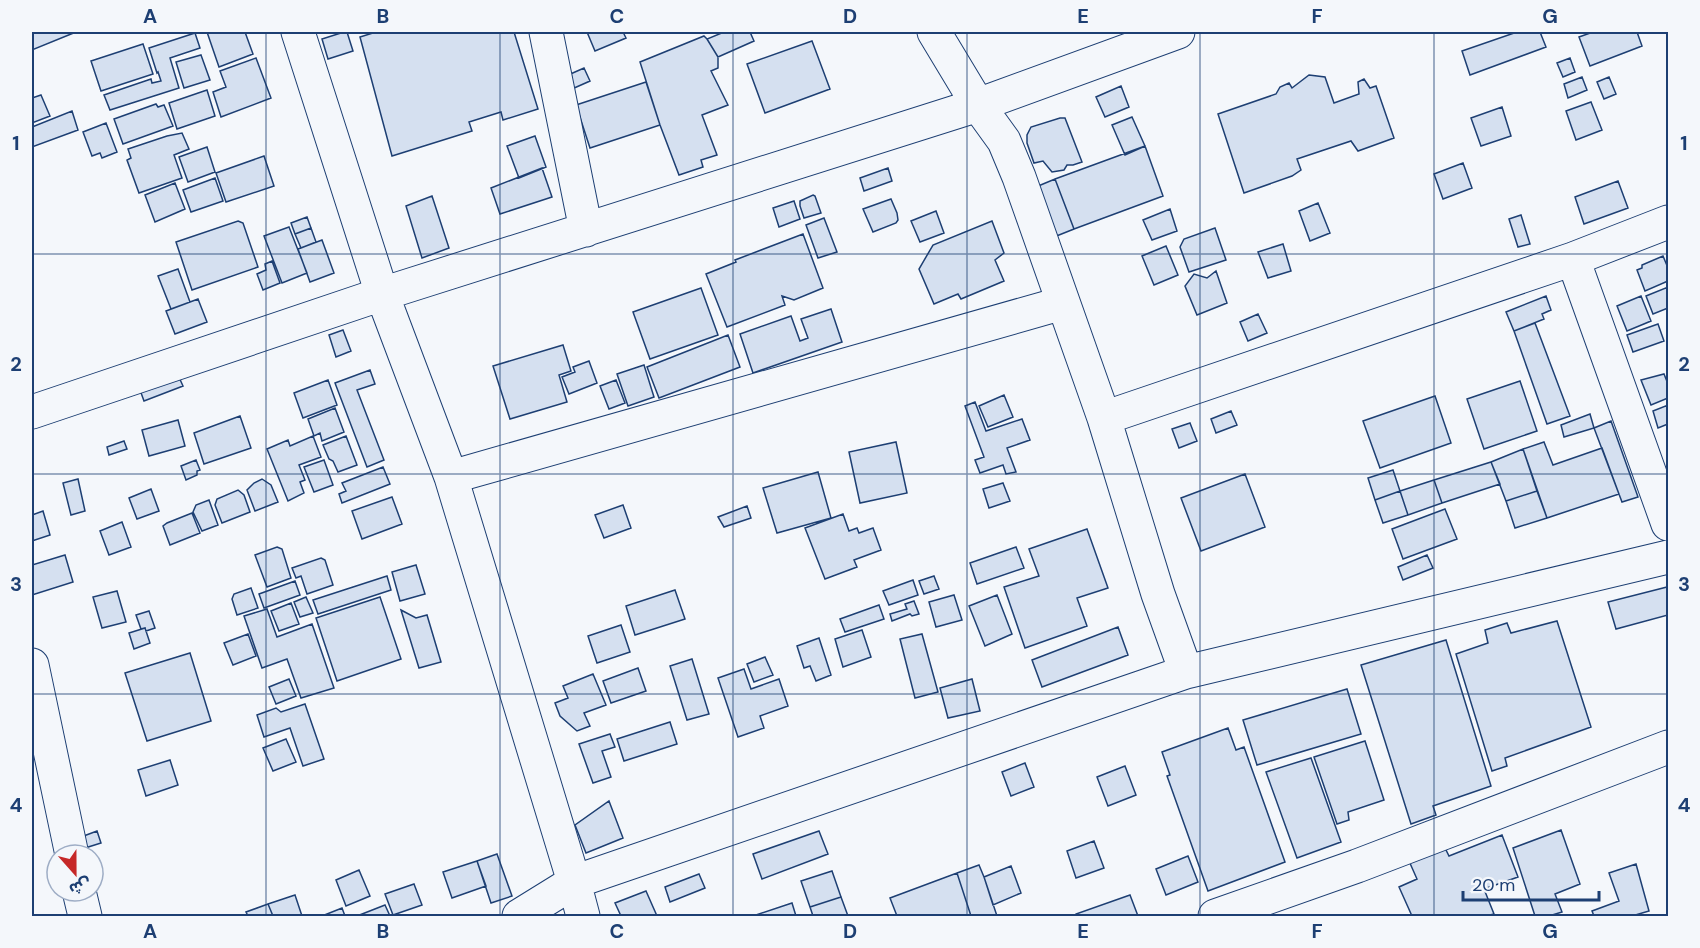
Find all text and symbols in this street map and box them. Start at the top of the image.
text: A [143,3,157,29]
text: B [377,3,389,29]
text: C [610,3,624,29]
text: D [843,3,857,29]
text: E [1077,3,1089,29]
text: F [1311,3,1323,29]
text: G [1542,3,1558,29]
text: 1 [12,130,20,156]
text: 1 [1680,130,1688,156]
text: 2 [10,351,22,377]
text: 2 [1678,351,1690,377]
text: 3 [10,571,22,597]
text: 3 [1678,571,1690,597]
text: 4 [10,792,23,818]
text: 4 [1678,792,1691,818]
north arrow [45,843,105,903]
scale bar [1463,864,1600,902]
text: ش [66,873,94,900]
text: 20 m [1472,873,1515,897]
text: A [143,918,157,944]
text: B [377,918,389,944]
text: C [610,918,624,944]
text: D [843,918,857,944]
text: E [1077,918,1089,944]
text: F [1311,918,1323,944]
text: G [1542,918,1558,944]

